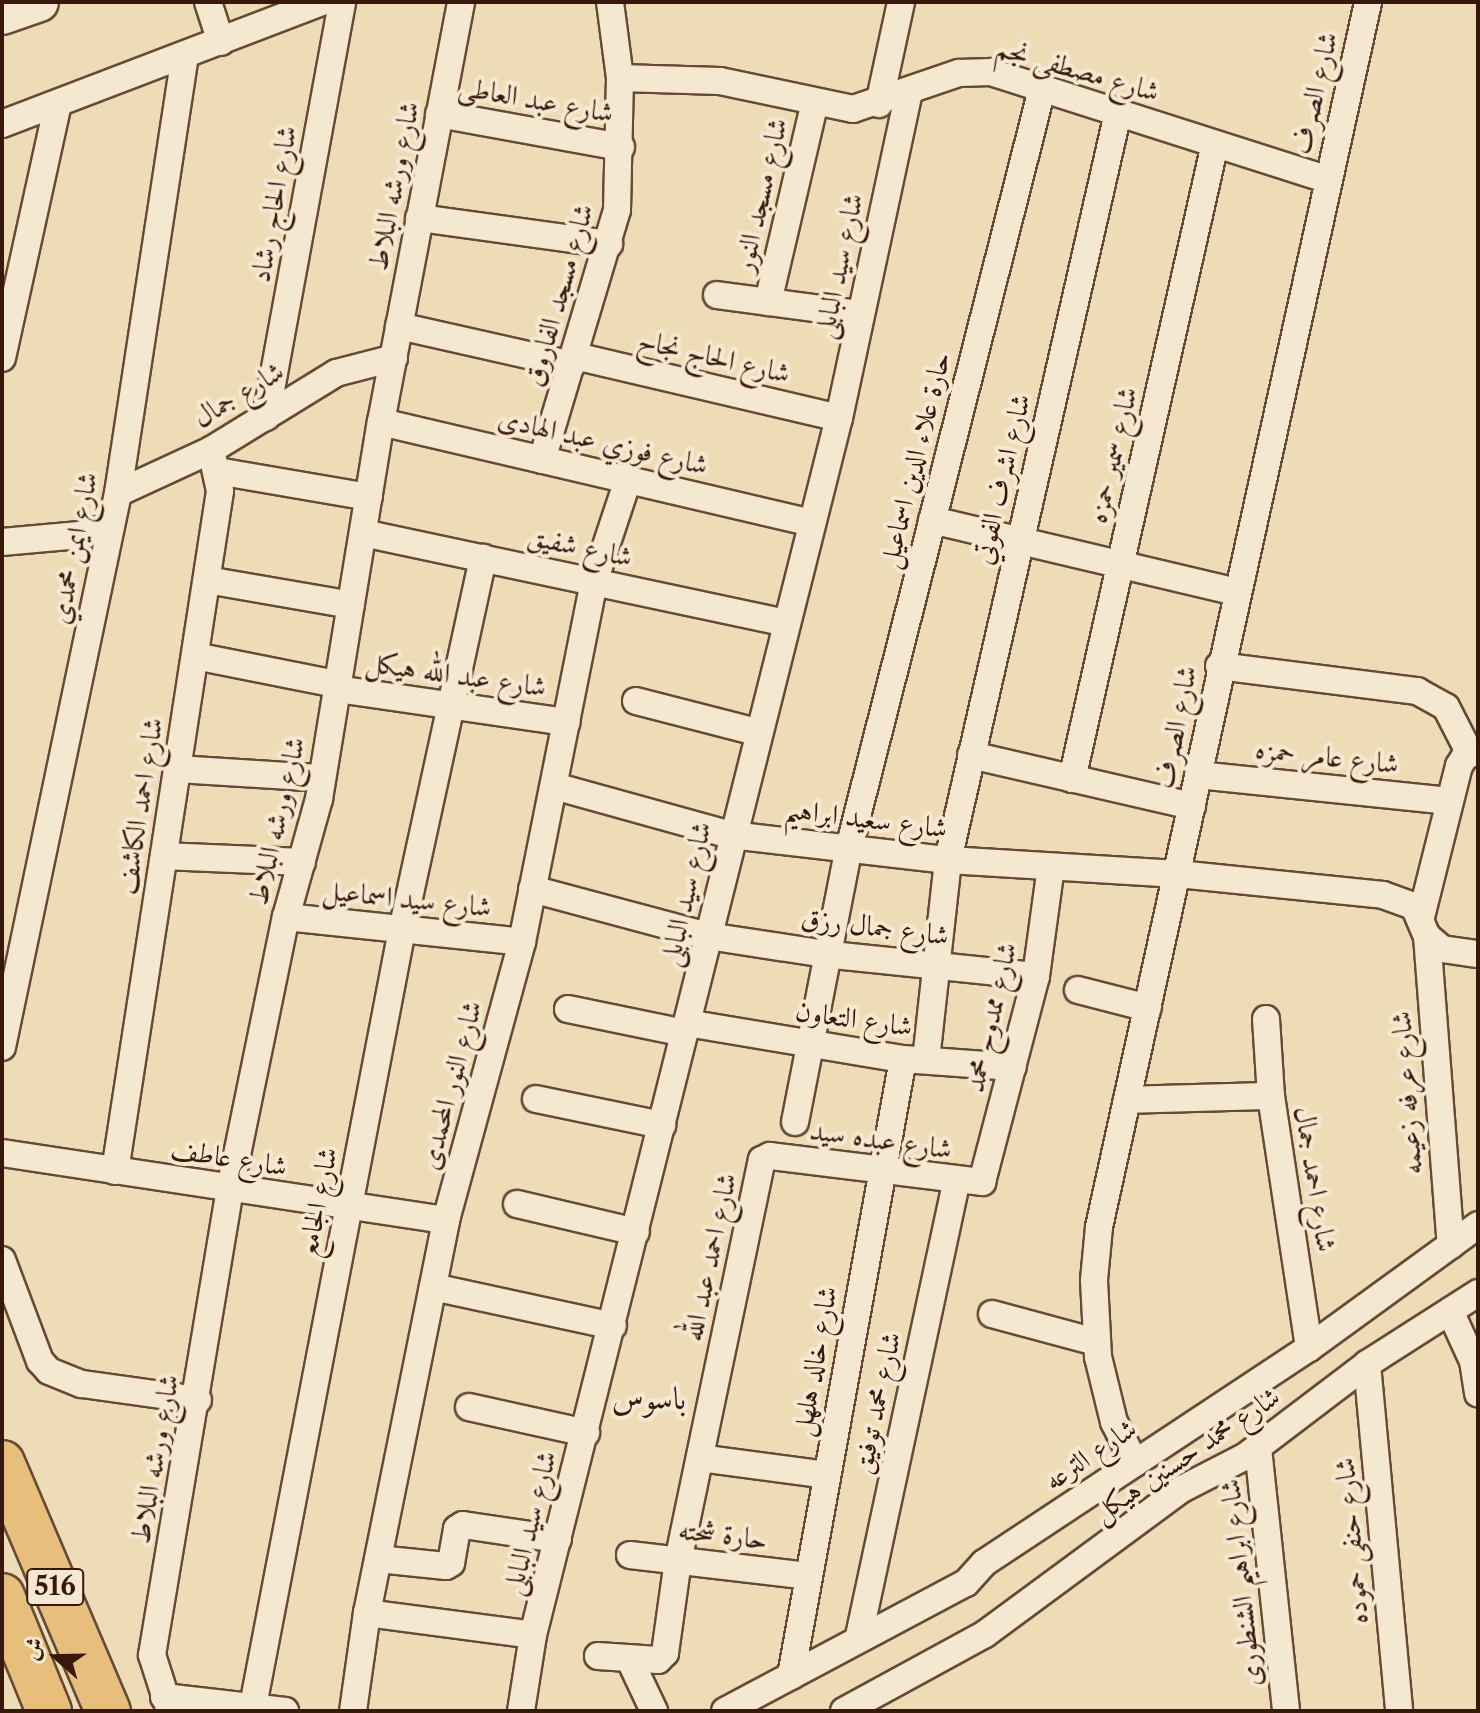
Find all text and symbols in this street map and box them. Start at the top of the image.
street label: شارع الصرف [1284,29,1344,157]
street label: شارع مصطفى نجم [993,30,1163,108]
street label: شارع عبد العاطى [456,69,616,129]
street label: شارع ورشه البلاط [360,98,426,274]
street label: شارع مسجد النور [726,115,794,275]
street label: شارع الحاج رشاد [243,123,303,285]
street label: شارع سيد البابلى [806,190,870,342]
street label: شارع مسجد الفاروق [516,200,600,390]
street label: شارع الحاج نجاح [635,322,793,390]
street label: حارة علاء الدين اسماعيل [871,348,957,572]
street label: شارع جمال [187,354,289,434]
street label: شارع سمير حمزه [1080,384,1144,526]
street label: شارع اشرف الفوتي [965,390,1037,568]
street label: شارع فوزي عبد الهادى [495,401,711,481]
street label: شارع ايمن محمدي [42,469,104,627]
street label: شارع شفيق [524,519,636,573]
street label: شارع عبد الله هيكل [363,645,549,703]
street label: شارع الصرف [1147,663,1203,791]
street label: شارع احمد الكاشف [108,715,170,897]
street label: شارع عامر حمزه [1254,732,1400,780]
street label: شارع ورشه البلاط [240,734,312,908]
street label: شارع سعيد ابراهيم [783,791,949,845]
street label: شارع سيد البابلى [652,818,718,970]
street label: شارع سيد اسماعيل [321,872,493,924]
street label: شارع جمال رزق [799,900,951,952]
street label: شارع ممدوح محمد [956,939,1024,1095]
street label: شارع التعاون [793,993,915,1043]
street label: شارع النور المحمدى [411,997,489,1173]
street label: شارع عرفه زعيمه [1384,1010,1428,1176]
street label: شارع احمد جمال [1288,1104,1344,1254]
street label: شارع عبده سيد [808,1112,954,1166]
street label: شارع عاطف [168,1131,290,1183]
street label: شارع الجامع [290,1144,344,1260]
street label: شارع احمد عبد الله [675,1170,743,1344]
street label: شارع خالد هلهل [784,1283,844,1439]
street label: شارع محمد توفيق [845,1329,907,1477]
street label: شارع ورشه البلاط [123,1372,185,1546]
district label: باسوس [612,1379,686,1417]
street label: شارع محمد حسنين هيكل [1086,1379,1286,1529]
street label: شارع الترعه [1038,1411,1142,1497]
street label: شارع سيد البابلى [495,1447,563,1599]
street label: شارع حنفى حموده [1327,1456,1375,1626]
street label: شارع ابراهيم الشنطورى [1212,1477,1268,1689]
street label: حارة شحته [677,1512,769,1556]
road number: 516 [25,1565,85,1609]
north arrow [16,1617,96,1697]
text: ش [17,1634,49,1664]

